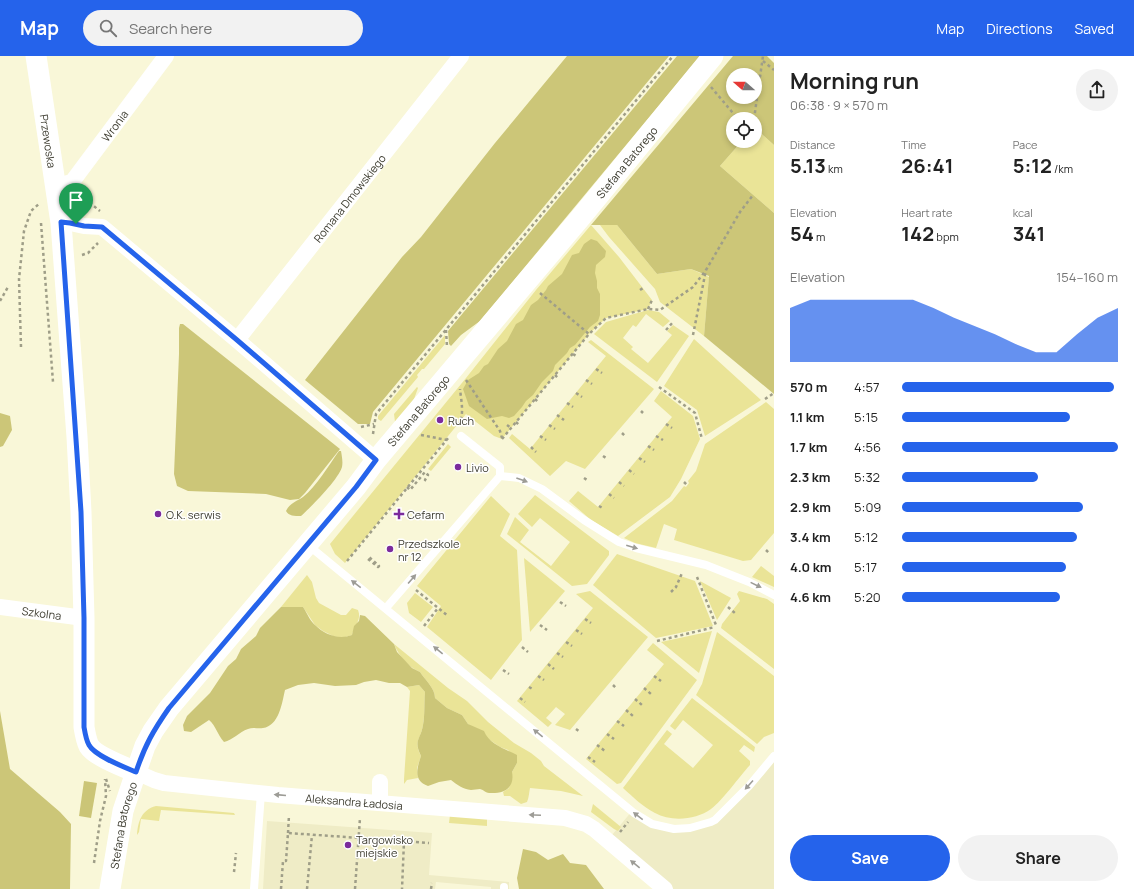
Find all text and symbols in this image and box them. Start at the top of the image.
search box [83,10,363,46]
text: Map [20,15,59,41]
icon: search [97,17,119,39]
text: Search here [129,18,212,39]
text: Map [936,19,964,38]
text: Directions [986,19,1053,38]
text: Saved [1075,19,1114,38]
text: Morning run [790,66,919,96]
north arrow [726,68,762,104]
map controls [726,68,762,148]
button: share [1076,69,1118,111]
text: 06:38 · 9 × 570 m [790,96,888,114]
street label: Wronia [97,107,131,144]
button: locate [726,112,762,148]
street label: Przewoska [37,113,60,169]
street label: Stefana Batorego [592,122,661,201]
text: Distance [790,137,835,152]
text: Time [901,137,926,152]
text: Pace [1013,137,1038,152]
street label: Romana Dmowskiego [310,150,389,245]
text: 5.13 [790,152,826,179]
text: 26:41 [901,152,953,179]
text: 5:12 [1013,152,1052,179]
text: km [826,161,843,176]
text: /km [1052,161,1073,176]
pin [59,183,93,224]
icon: arrive [65,189,87,211]
text: Elevation [790,205,836,220]
text: Heart rate [901,205,952,220]
text: kcal [1013,205,1033,220]
text: 54 [790,220,814,247]
text: 142 [901,220,934,247]
text: 341 [1013,220,1045,247]
text: m [814,229,825,244]
text: bpm [934,229,959,244]
text: Elevation [790,268,845,286]
text: 154–160 m [1056,268,1118,286]
street label: Stefana Batorego [384,371,453,449]
text: 570 m [790,378,827,396]
text: 4:57 [854,378,880,396]
text: 1.1 km [790,408,825,426]
text: 5:15 [854,408,878,426]
place label: Ruch [448,413,474,428]
marker: Ruch [435,415,445,425]
text: 1.7 km [790,438,827,456]
text: 4:56 [854,438,881,456]
place label: Livio [466,460,489,475]
marker: Livio [453,462,463,472]
text: 2.3 km [790,468,831,486]
text: 5:32 [854,468,880,486]
one-way arrow [516,477,528,483]
text: 2.9 km [790,498,831,516]
text: 5:09 [854,498,881,516]
place label: O.K. serwis [166,507,221,522]
place label: Cefarm [407,507,444,522]
marker: O.K. serwis [153,509,163,519]
marker: Cefarm [394,509,404,519]
text: 3.4 km [790,528,831,546]
text: 5:12 [854,528,878,546]
place label: Przedszkole nr 12 [398,536,460,564]
marker: Przedszkole nr 12 [385,544,395,554]
one-way arrow [627,544,639,550]
text: 4.0 km [790,558,831,576]
text: 5:17 [854,558,877,576]
one-way arrow [407,573,416,584]
one-way arrow [350,580,361,588]
one-way arrow [750,582,762,588]
text: 4.6 km [790,588,831,606]
text: 5:20 [854,588,881,606]
street label: Szkolna [21,602,62,622]
one-way arrow [432,646,443,655]
one-way arrow [533,728,544,737]
street label: Stefana Batorego [106,779,140,870]
one-way arrow [745,781,754,790]
street label: Aleksandra Ładosia [305,790,403,812]
one-way arrow [273,791,286,798]
one-way arrow [633,811,644,820]
one-way arrow [528,812,541,818]
place label: Targowisko miejskie [356,832,414,860]
button: Save [790,835,950,881]
button: Share [958,835,1118,881]
marker: Targowisko miejskie [343,840,353,850]
one-way arrow [630,860,641,869]

